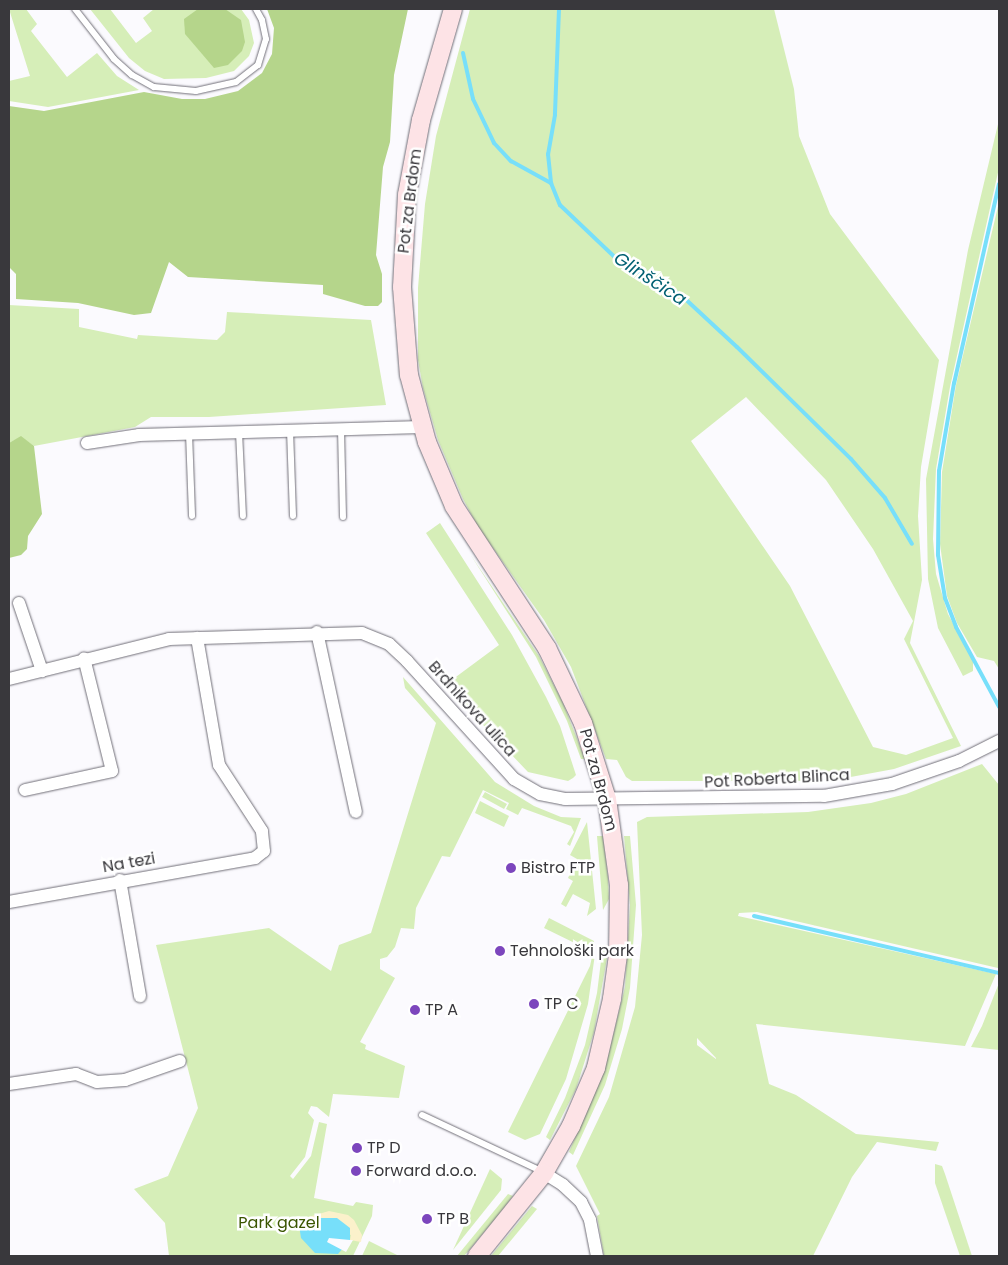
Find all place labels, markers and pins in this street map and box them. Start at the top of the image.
place label: Bistro FTP [521,858,595,878]
marker: Bistro FTP [505,862,517,874]
place label: Tehnološki park [510,941,634,961]
marker: Tehnološki park [494,945,506,957]
place label: TP C [544,994,579,1014]
marker: TP C [528,998,540,1010]
place label: TP A [425,1000,458,1020]
marker: TP A [409,1004,421,1016]
place label: TP D [367,1138,401,1158]
marker: TP D [351,1142,363,1154]
place label: Forward d.o.o. [366,1161,477,1181]
marker: Forward d.o.o. [350,1165,362,1177]
place label: TP B [437,1209,469,1229]
marker: TP B [421,1213,433,1225]

